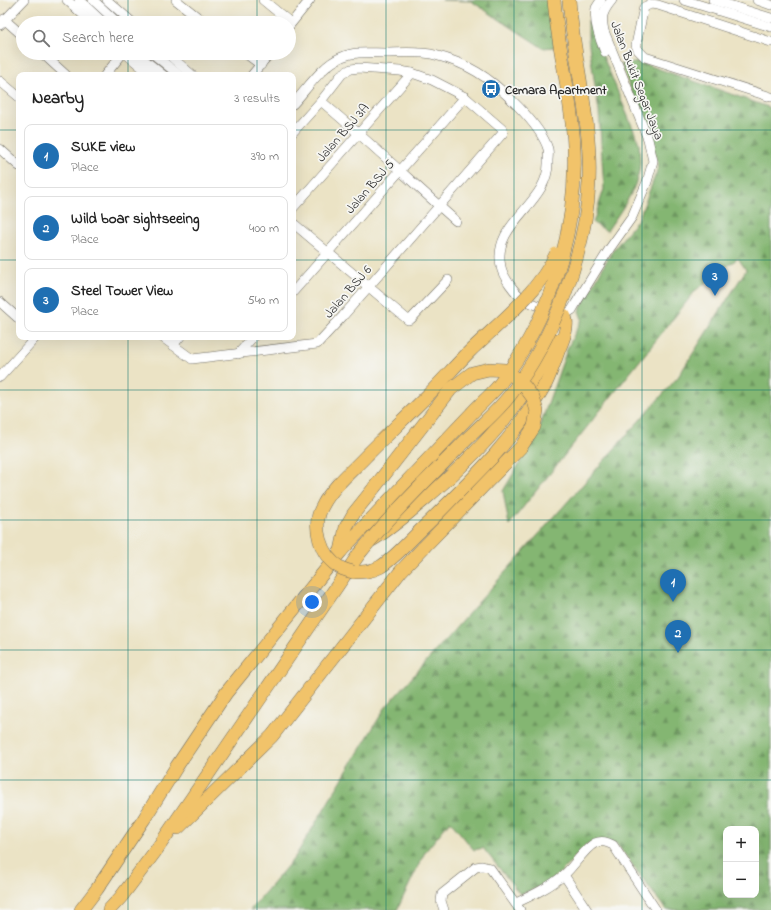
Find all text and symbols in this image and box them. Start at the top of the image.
search box [16,16,296,60]
street label: Jalan Bukit Segar Jaya [604,18,668,143]
icon: search [30,27,52,49]
text: Search here [62,27,134,49]
bus stop icon: Cemara Apartment [480,78,502,100]
place label: Cemara Apartment [505,81,607,100]
text: Nearby [32,86,84,111]
text: 3 results [234,89,280,108]
street label: Jalan BSJ 3A [312,99,374,166]
text: SUKE view [71,136,135,158]
text: 1 [44,147,48,166]
text: 390 m [251,147,279,166]
street label: Jalan BSJ 5 [341,155,399,218]
text: Place [71,158,99,177]
text: Wild boar sightseeing [71,208,200,230]
text: 2 [43,219,49,238]
text: 400 m [249,219,279,238]
text: Place [71,230,99,249]
street label: Jalan BSJ 6 [320,261,377,323]
pin: 3 [702,263,728,296]
text: Steel Tower View [71,280,173,302]
text: 3 [43,291,49,310]
text: 540 m [247,291,279,310]
text: Place [71,302,99,321]
pin: 1 [660,569,686,602]
your location [302,592,322,612]
pin: 2 [665,620,691,653]
map controls [723,826,759,898]
button: + [723,826,759,862]
button: − [723,862,759,898]

